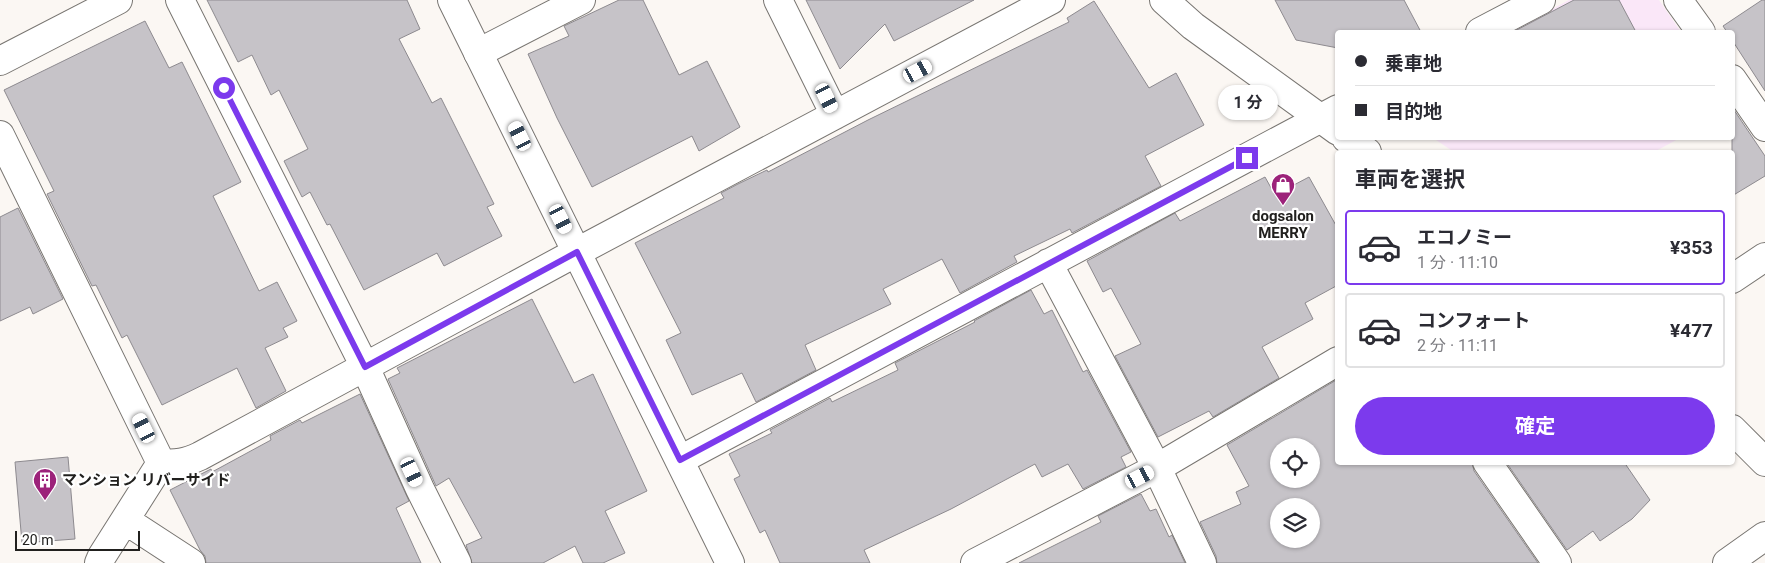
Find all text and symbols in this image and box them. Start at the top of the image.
text: 乗車地 [1385,52,1442,75]
car [901,57,934,85]
route start [213,77,235,99]
car [813,81,840,115]
callout: 1 分 [1217,86,1277,120]
text: 1 分 [1233,93,1263,112]
text: 目的地 [1385,100,1442,123]
car [506,119,533,153]
route end [1236,147,1258,169]
text: 車両を選択 [1355,167,1465,192]
shop icon: dogsalon MERRY [1270,172,1296,206]
car [547,202,574,236]
place label: dogsalon MERRY [1252,207,1314,242]
icon: car [1357,225,1402,270]
text: エコノミー [1417,226,1512,249]
text: ¥353 [1670,236,1713,259]
text: 1 分 · 11:10 [1417,253,1498,272]
icon: car [1357,308,1402,353]
text: コンフォート [1417,309,1530,332]
text: ¥477 [1670,319,1713,342]
text: 2 分 · 11:11 [1417,336,1498,355]
button: 確定 [1355,397,1715,455]
car [130,411,157,445]
map controls [1270,438,1320,548]
button: locate [1270,438,1320,488]
car [398,455,425,489]
car [1123,464,1156,490]
building icon: マンション リバーサイド [32,467,58,501]
place label: マンション リバーサイド [62,471,230,489]
button: layers [1270,498,1320,548]
scale bar [15,528,140,551]
text: 20 m [22,532,54,548]

